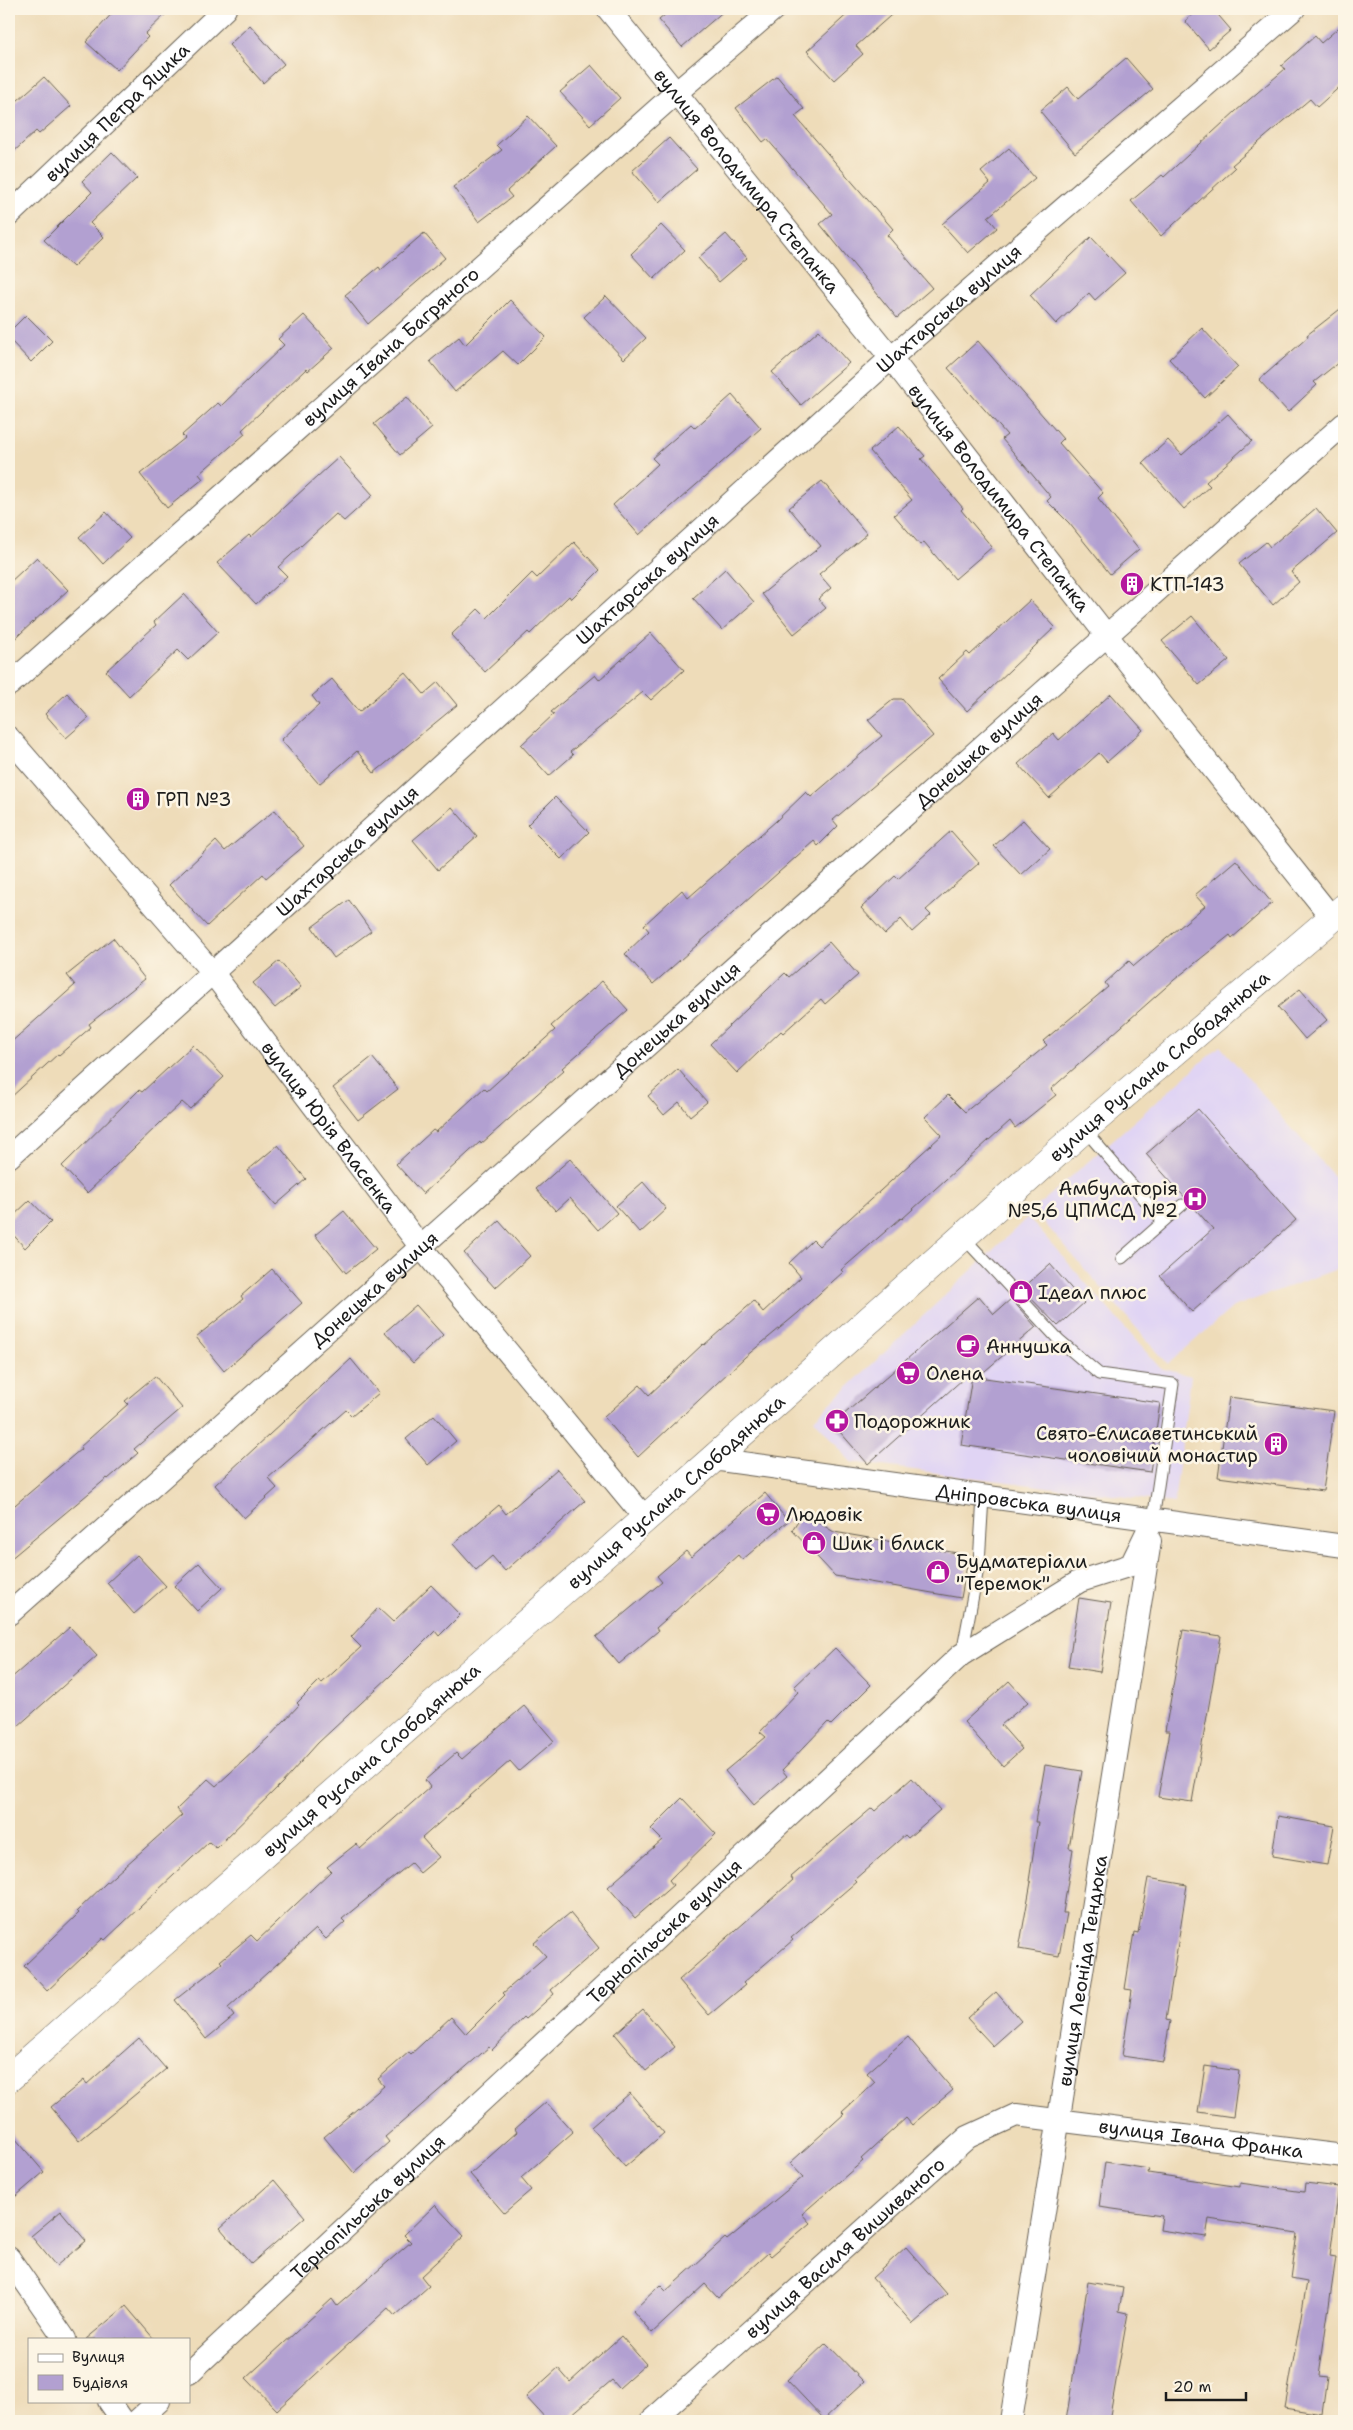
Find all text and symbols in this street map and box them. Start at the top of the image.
street label: вулиця Петра Яцика [39,37,195,188]
street label: вулиця Володимира Степанка [648,63,846,299]
street label: Шахтарська вулиця [871,239,1027,379]
street label: вулиця Івана Багряного [297,261,485,432]
street label: вулиця Володимира Степанка [902,379,1096,617]
street label: Шахтарська вулиця [571,508,724,651]
building icon: КТП-143 [1119,571,1145,597]
place label: КТП-143 [1150,572,1225,597]
street label: Донецька вулиця [910,687,1048,813]
street label: Шахтарська вулиця [270,780,424,923]
building icon: ГРП №3 [125,786,151,812]
place label: ГРП №3 [156,787,232,812]
street label: Донецька вулиця [608,956,746,1083]
street label: вулиця Руслана Слободянюка [1044,965,1275,1168]
street label: вулиця Юрія Власенка [256,1036,402,1218]
place label: Амбулаторія №5,6 ЦПМСД №2 [1008,1176,1178,1223]
hospital icon: Амбулаторія №5,6 ЦПМСД №2 [1182,1186,1208,1212]
street label: Донецька вулиця [305,1226,443,1352]
shop icon: Ідеал плюс [1008,1279,1034,1305]
place label: Ідеал плюс [1038,1280,1147,1305]
cafe icon: Аннушка [955,1333,981,1359]
place label: Аннушка [986,1334,1072,1359]
supermarket icon: Олена [895,1360,921,1386]
place label: Олена [926,1361,984,1386]
street label: вулиця Руслана Слободянюка [562,1389,790,1595]
pharmacy icon: Подорожник [824,1408,850,1434]
place label: Подорожник [854,1409,970,1434]
place label: Свято-Єлисаветинський чоловічий монастир [1036,1421,1258,1468]
building icon: Свято-Єлисаветинський чоловічий монастир [1263,1431,1289,1457]
street label: Дніпровська вулиця [935,1478,1123,1528]
supermarket icon: Людовік [755,1501,781,1527]
place label: Людовік [786,1502,862,1527]
shop icon: Шик і блиск [801,1530,827,1556]
place label: Шик і блиск [832,1531,944,1556]
place label: Будматеріали "Теремок" [956,1549,1087,1596]
shop icon: Будматеріали "Теремок" [925,1559,951,1585]
street label: вулиця Руслана Слободянюка [257,1657,486,1863]
street label: Тернопільська вулиця [582,1853,747,2010]
street label: вулиця Леоніда Тендюка [1052,1853,1113,2088]
street label: вулиця Івана Франка [1097,2113,1305,2164]
street label: Тернопільська вулиця [285,2129,451,2285]
street label: вулиця Василя Вишиваного [740,2152,950,2344]
legend [28,2338,190,2402]
text: Вулиця [72,2347,125,2367]
scale bar [1166,2370,1246,2402]
text: Будівля [72,2373,128,2393]
text: 20 m [1173,2377,1212,2397]

